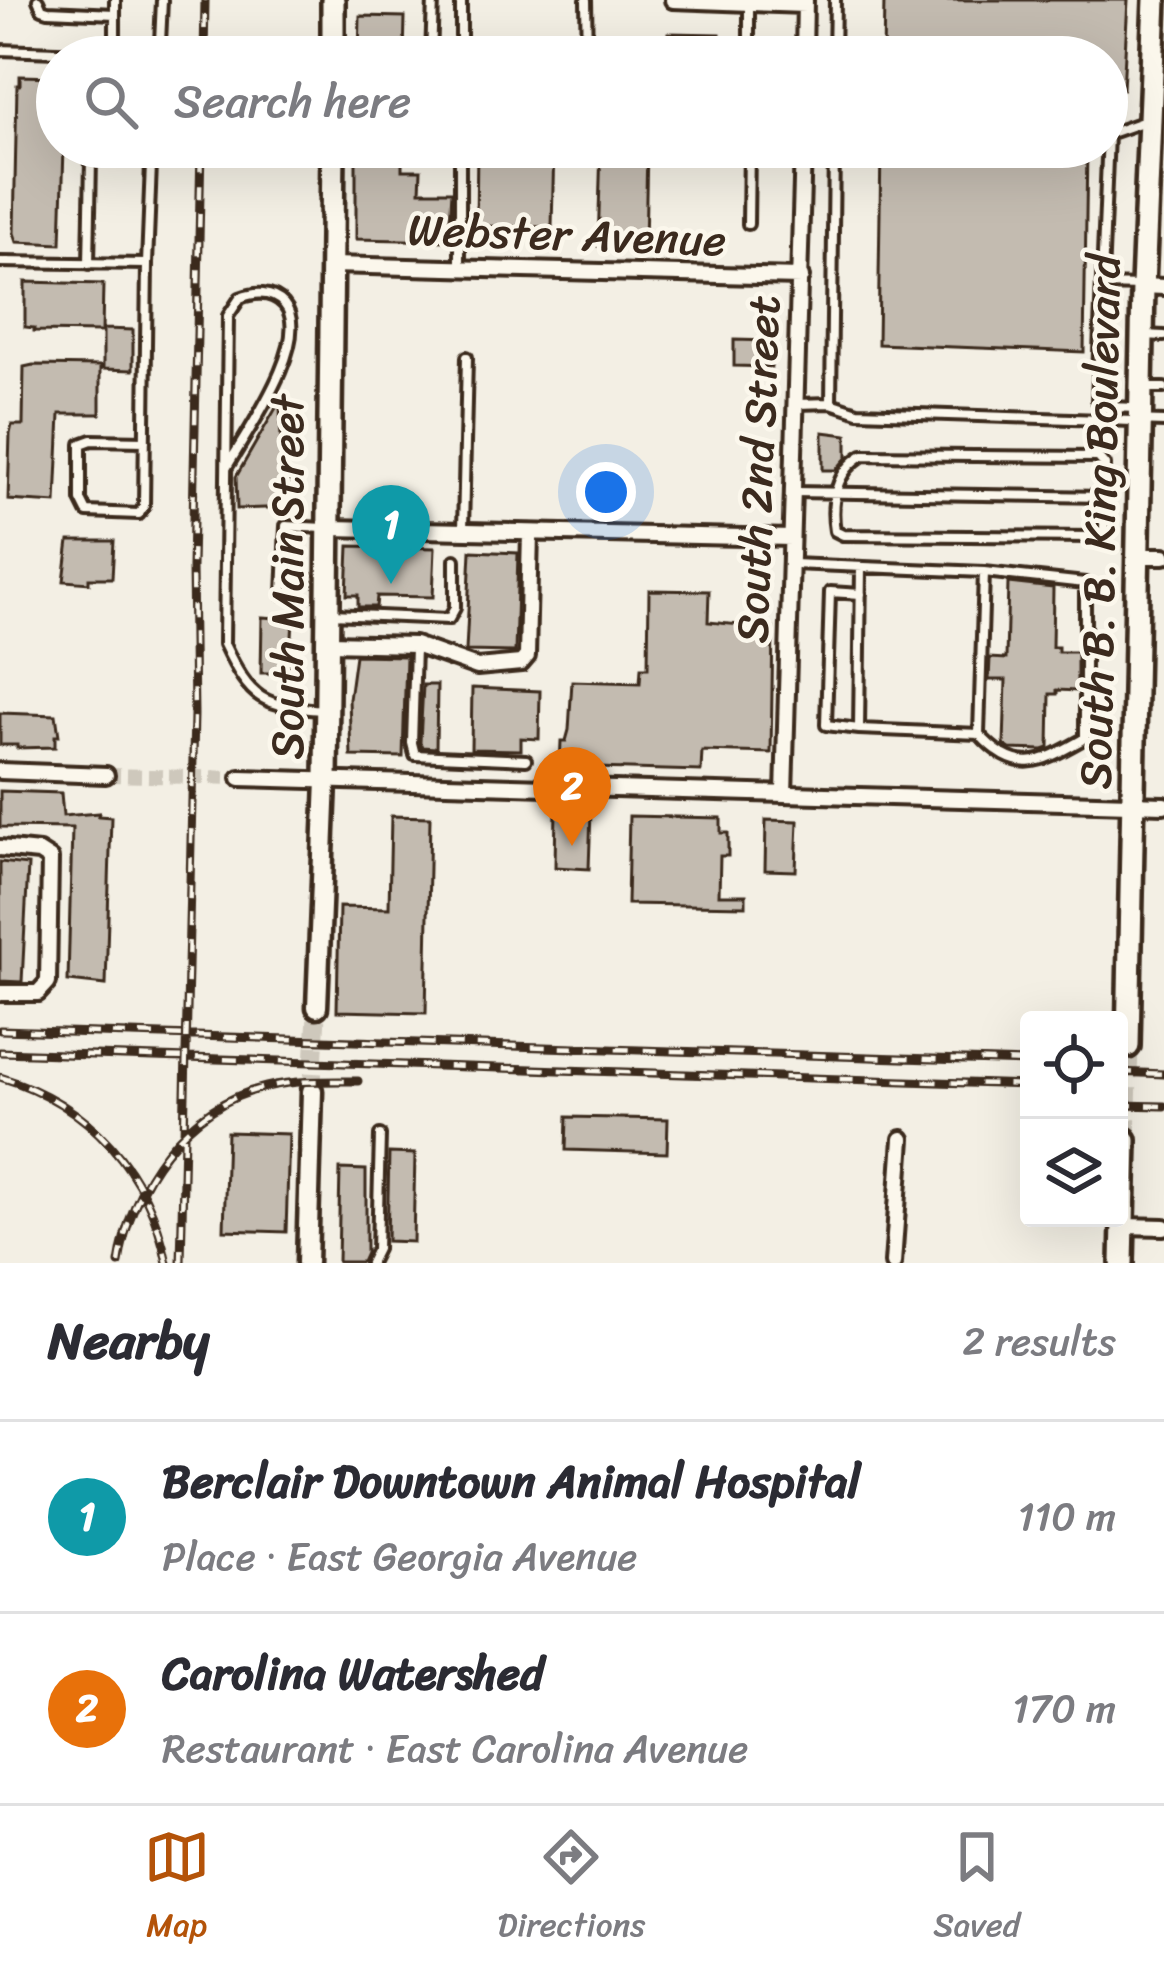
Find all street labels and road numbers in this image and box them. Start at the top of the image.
street label: Webster Avenue [406,189,728,281]
street label: South B. B. King Boulevard [1055,251,1145,790]
street label: South 2nd Street [712,294,804,644]
street label: South Main Street [248,393,328,759]

